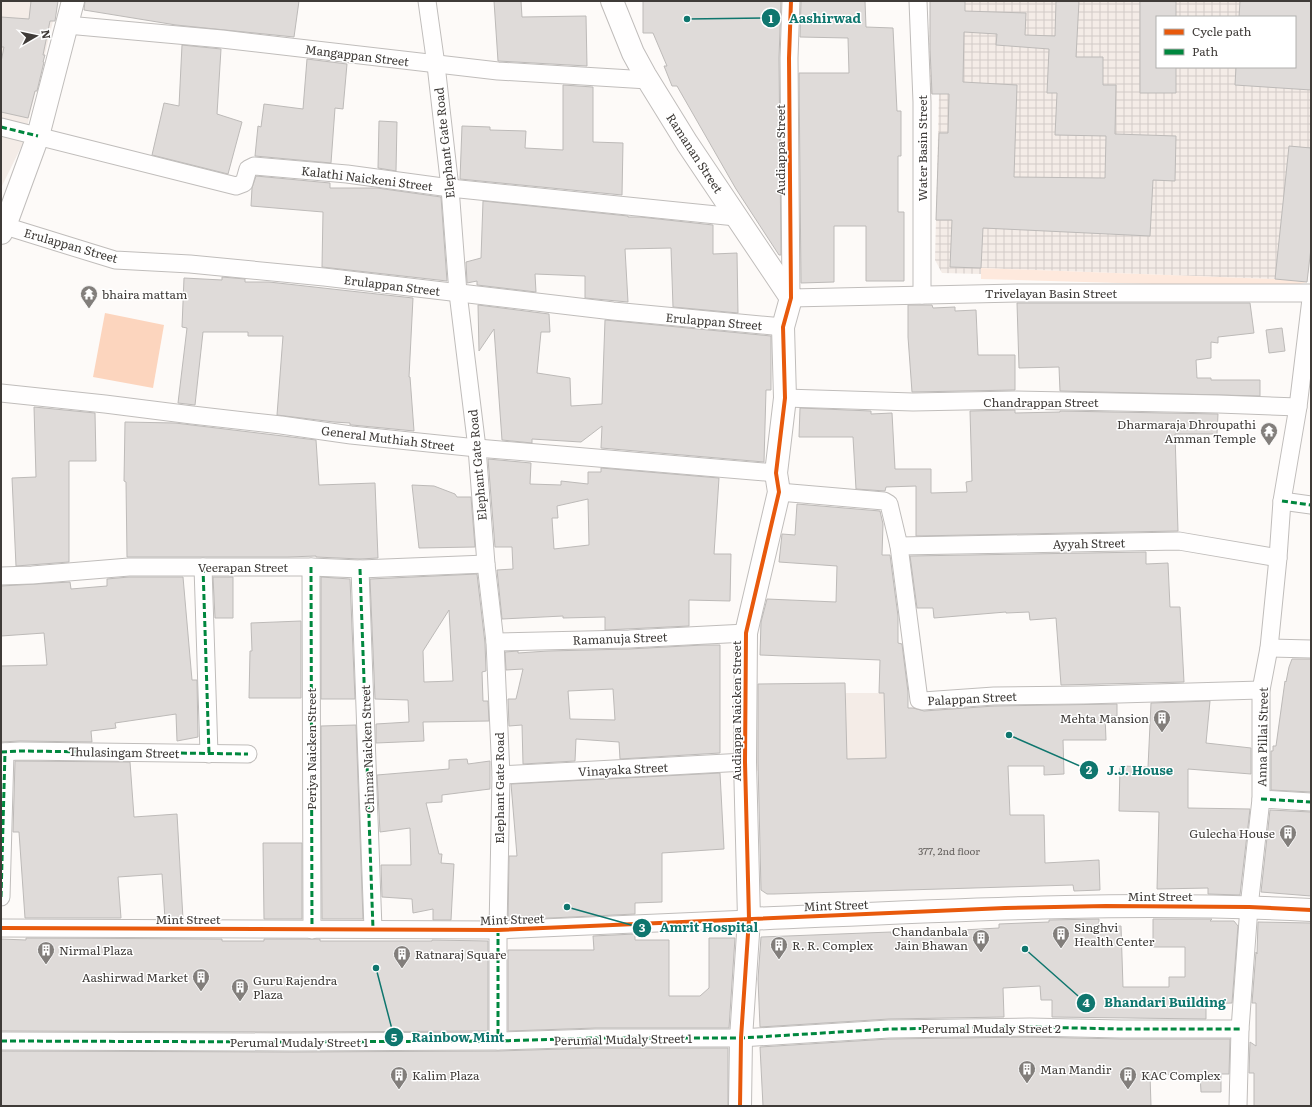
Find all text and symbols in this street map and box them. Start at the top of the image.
callout: Aashirwad [761,6,869,31]
text: Aashirwad [789,8,861,27]
text: 1 [769,9,774,27]
north arrow [16,16,56,56]
legend [1156,16,1296,68]
text: Cycle path [1192,22,1252,40]
text: N [38,28,55,40]
street label: Mangappan Street [304,40,410,70]
text: Path [1192,42,1218,60]
street label: Elephant Gate Road [429,86,459,199]
street label: Water Basin Street [913,95,931,201]
street label: Audiappa Street [771,104,789,196]
street label: Ramanan Street [662,110,728,197]
street label: Kalathi Naickeni Street [300,161,434,195]
street label: Erulappan Street [22,223,120,267]
street label: Erulappan Street [343,270,441,300]
temple icon: bhaira mattam [79,284,99,309]
street label: Trivelayan Basin Street [985,284,1117,302]
place label: bhaira mattam [102,285,188,303]
street label: Erulappan Street [665,308,763,334]
street label: Chandrappan Street [983,393,1099,411]
street label: Elephant Gate Road [463,408,491,521]
place label: Dharmaraja Dhroupathi Amman Temple [1117,415,1256,447]
street label: General Muthiah Street [320,421,456,455]
temple icon: Dharmaraja Dhroupathi Amman Temple [1259,421,1279,446]
street label: Ayyah Street [1053,533,1126,553]
street label: Veerapan Street [198,558,288,576]
street label: Ramanuja Street [572,627,668,649]
street label: Audiappa Naicken Street [727,640,745,781]
street label: Chinna Naicken Street [356,684,378,814]
street label: Palappan Street [927,687,1017,709]
street label: Anna Pillai Street [1252,687,1272,787]
street label: Periya Naicken Street [302,688,320,810]
building icon: Mehta Mansion [1152,708,1172,733]
place label: Mehta Mansion [1060,709,1149,727]
street label: Elephant Gate Road [490,732,508,844]
street label: Thulasingam Street [68,742,180,762]
callout: J.J. House [1079,757,1181,782]
street label: Vinayaka Street [578,758,669,780]
text: 2 [1086,760,1093,778]
text: J.J. House [1107,760,1173,779]
building icon: Gulecha House [1278,823,1298,848]
place label: Gulecha House [1189,824,1275,842]
house number: 377, 2nd floor [918,843,980,858]
street label: Mint Street [1127,887,1193,905]
street label: Mint Street [803,895,869,915]
street label: Mint Street [479,909,545,929]
street label: Mint Street [155,910,221,928]
callout: Amrit Hospital [632,915,766,940]
text: Amrit Hospital [660,917,759,936]
text: 3 [639,918,646,936]
place label: Singhvi Health Center [1074,918,1155,950]
place label: Chandanbala Jain Bhawan [892,922,969,954]
building icon: Singhvi Health Center [1051,924,1071,949]
building icon: Chandanbala Jain Bhawan [971,928,991,953]
building icon: R. R. Complex [769,935,789,960]
place label: R. R. Complex [792,936,873,954]
building icon: Nirmal Plaza [36,940,56,965]
place label: Nirmal Plaza [59,941,133,959]
building icon: Ratnaraj Square [392,944,412,969]
place label: Ratnaraj Square [415,945,507,963]
building icon: Aashirwad Market [191,967,211,992]
place label: Aashirwad Market [82,968,188,986]
place label: Guru Rajendra Plaza [253,971,338,1003]
building icon: Guru Rajendra Plaza [230,977,250,1002]
callout: Bhandari Building [1076,990,1234,1015]
text: Bhandari Building [1104,992,1226,1011]
text: 4 [1082,993,1090,1011]
street label: Perumal Mudaly Street 2 [921,1019,1061,1037]
callout: Rainbow Mint [384,1025,513,1050]
text: Rainbow Mint [411,1027,505,1046]
text: 5 [391,1028,398,1046]
street label: Perumal Mudaly Street 1 [554,1029,693,1049]
street label: Perumal Mudaly Street 1 [230,1033,368,1051]
building icon: Man Mandir [1017,1059,1037,1084]
place label: Man Mandir [1040,1060,1112,1078]
building icon: Kalim Plaza [389,1065,409,1090]
building icon: KAC Complex [1118,1065,1138,1090]
place label: Kalim Plaza [412,1066,480,1084]
place label: KAC Complex [1141,1066,1221,1084]

